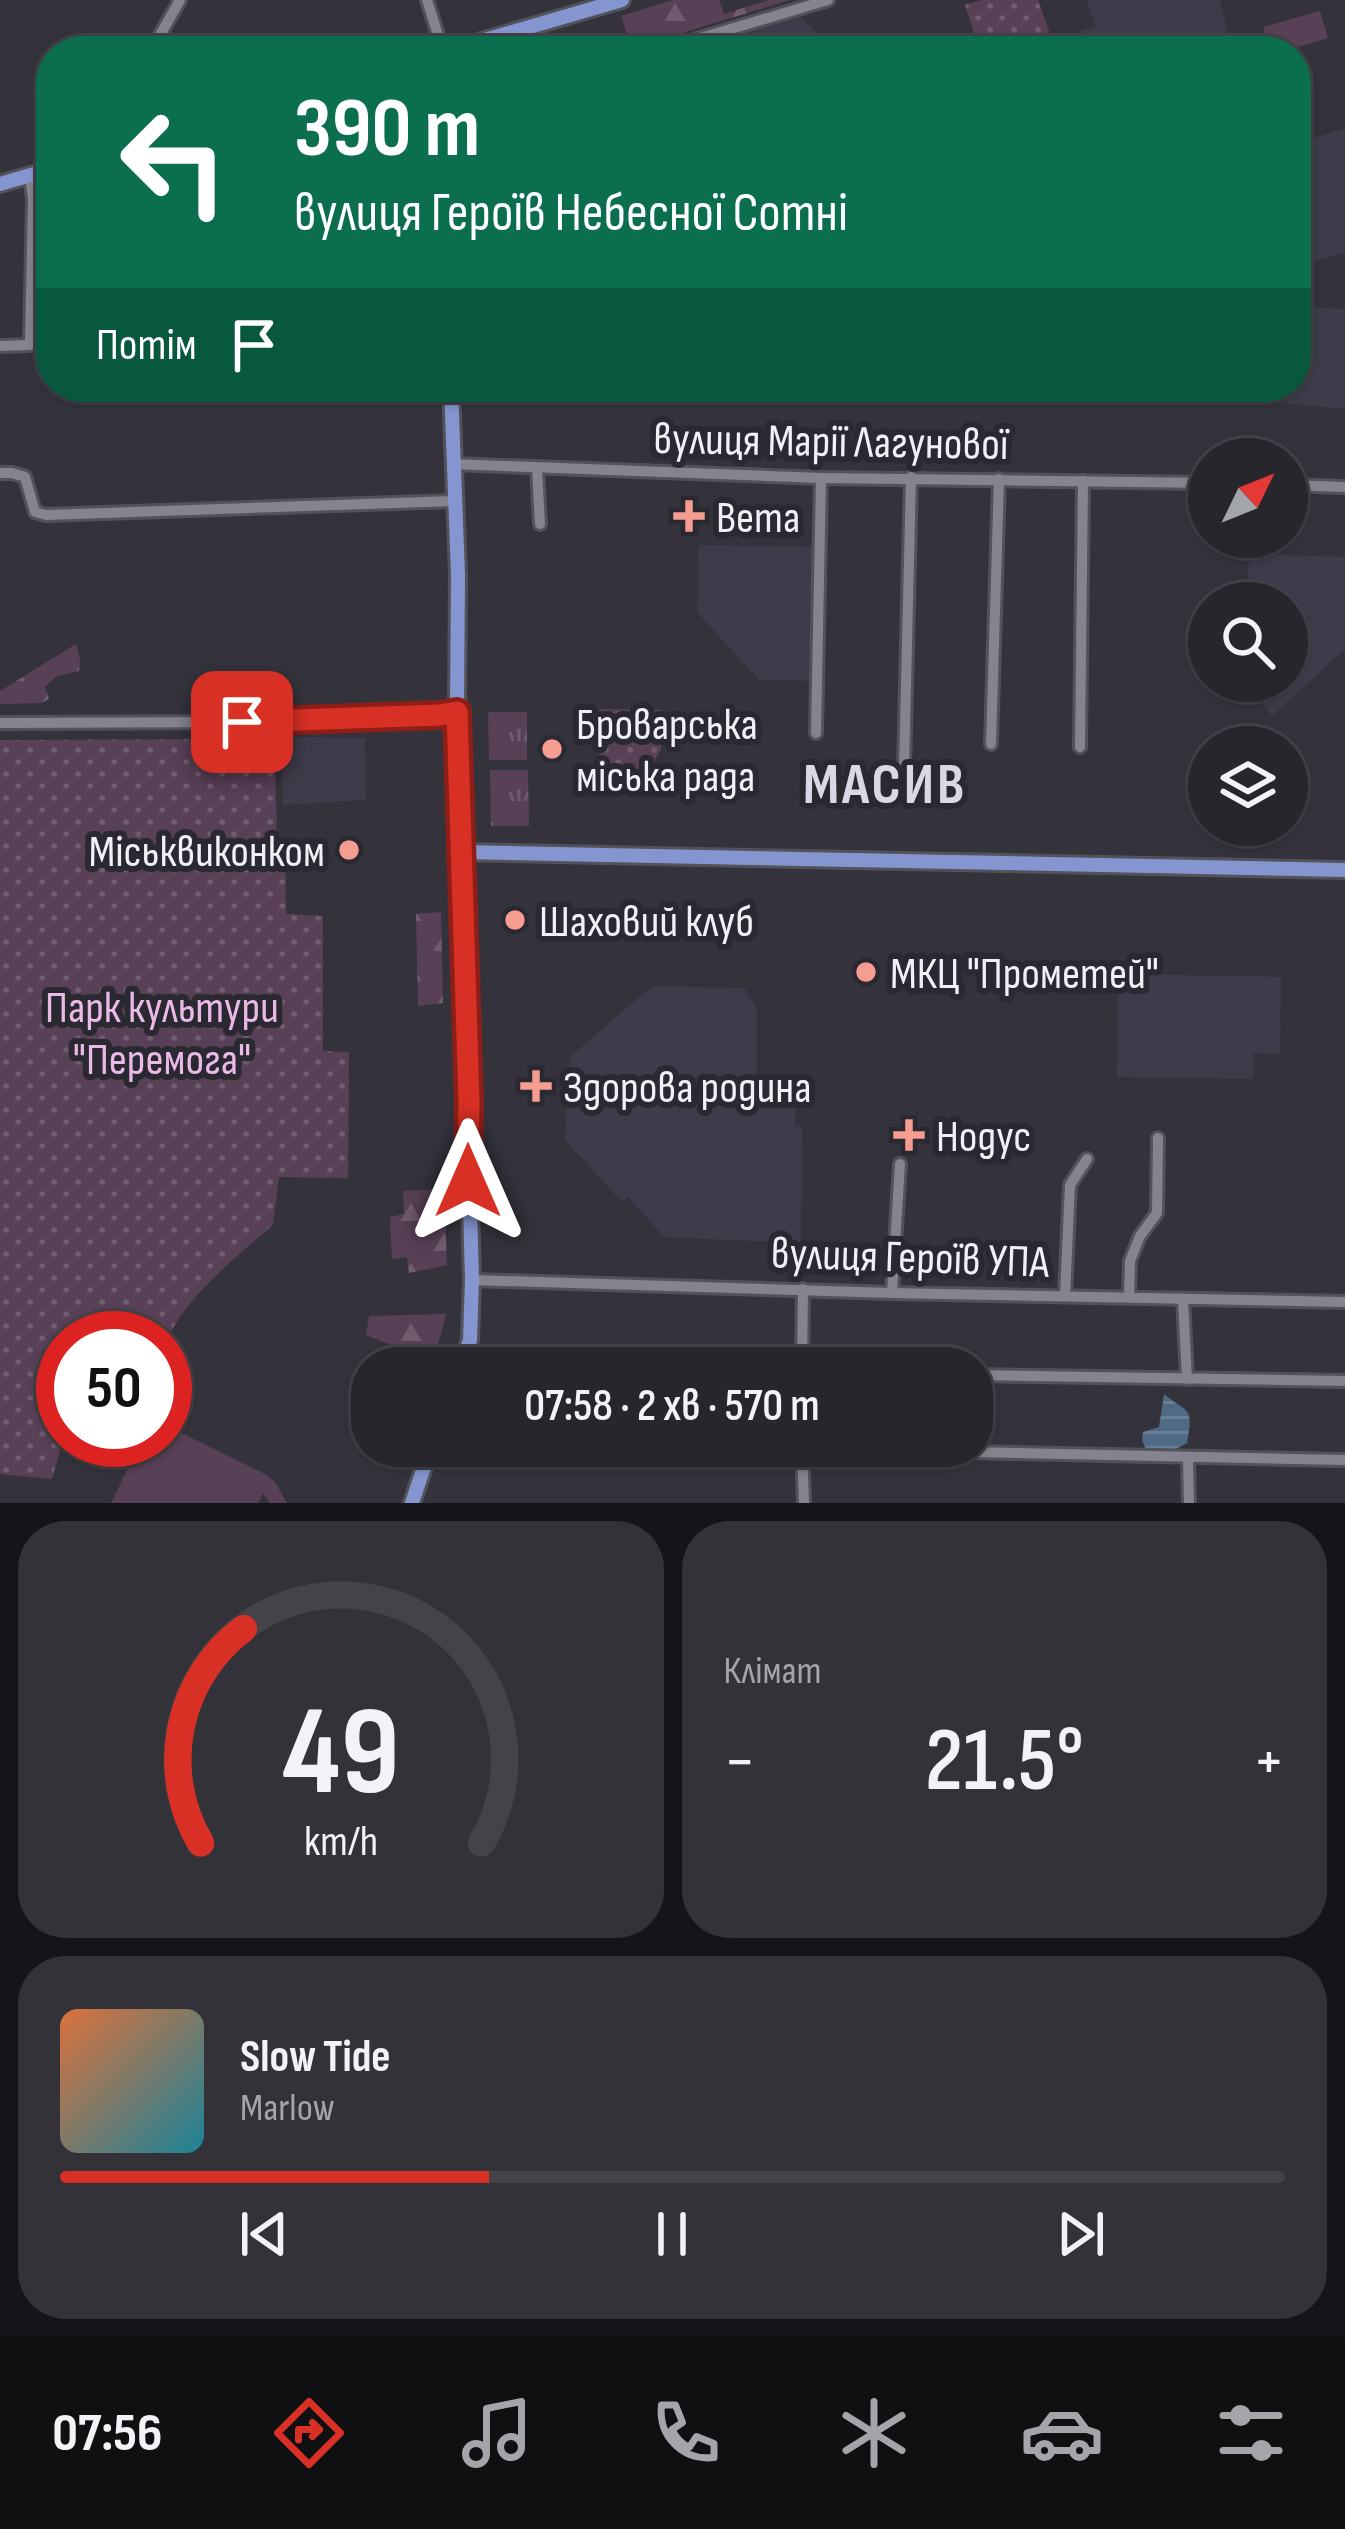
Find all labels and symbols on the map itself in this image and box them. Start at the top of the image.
street label: вулиця Марії Лагунової [653,412,1010,473]
north arrow [1188,438,1308,558]
place label: Вета [716,491,800,546]
marker: Вета [673,500,705,532]
pin [191,671,293,773]
place label: Броварська міська рада [576,698,758,805]
marker: Броварська міська рада [539,736,565,762]
district label: МАСИВ [803,752,967,820]
place label: Міськвиконком [89,825,325,880]
marker: Міськвиконком [336,837,362,863]
place label: Шаховий клуб [539,895,754,950]
marker: Шаховий клуб [502,907,528,933]
place label: МКЦ "Прометей" [890,947,1159,1002]
marker: МКЦ "Прометей" [853,959,879,985]
park label: Парк культури "Перемога" [45,981,279,1088]
place label: Здорова родина [563,1061,812,1116]
marker: Здорова родина [520,1070,552,1102]
place label: Нодус [936,1110,1031,1165]
position arrow [405,1118,531,1244]
marker: Нодус [893,1119,925,1151]
street label: вулиця Героїв УПА [770,1226,1051,1291]
speed limit sign: 50 [36,1311,192,1467]

